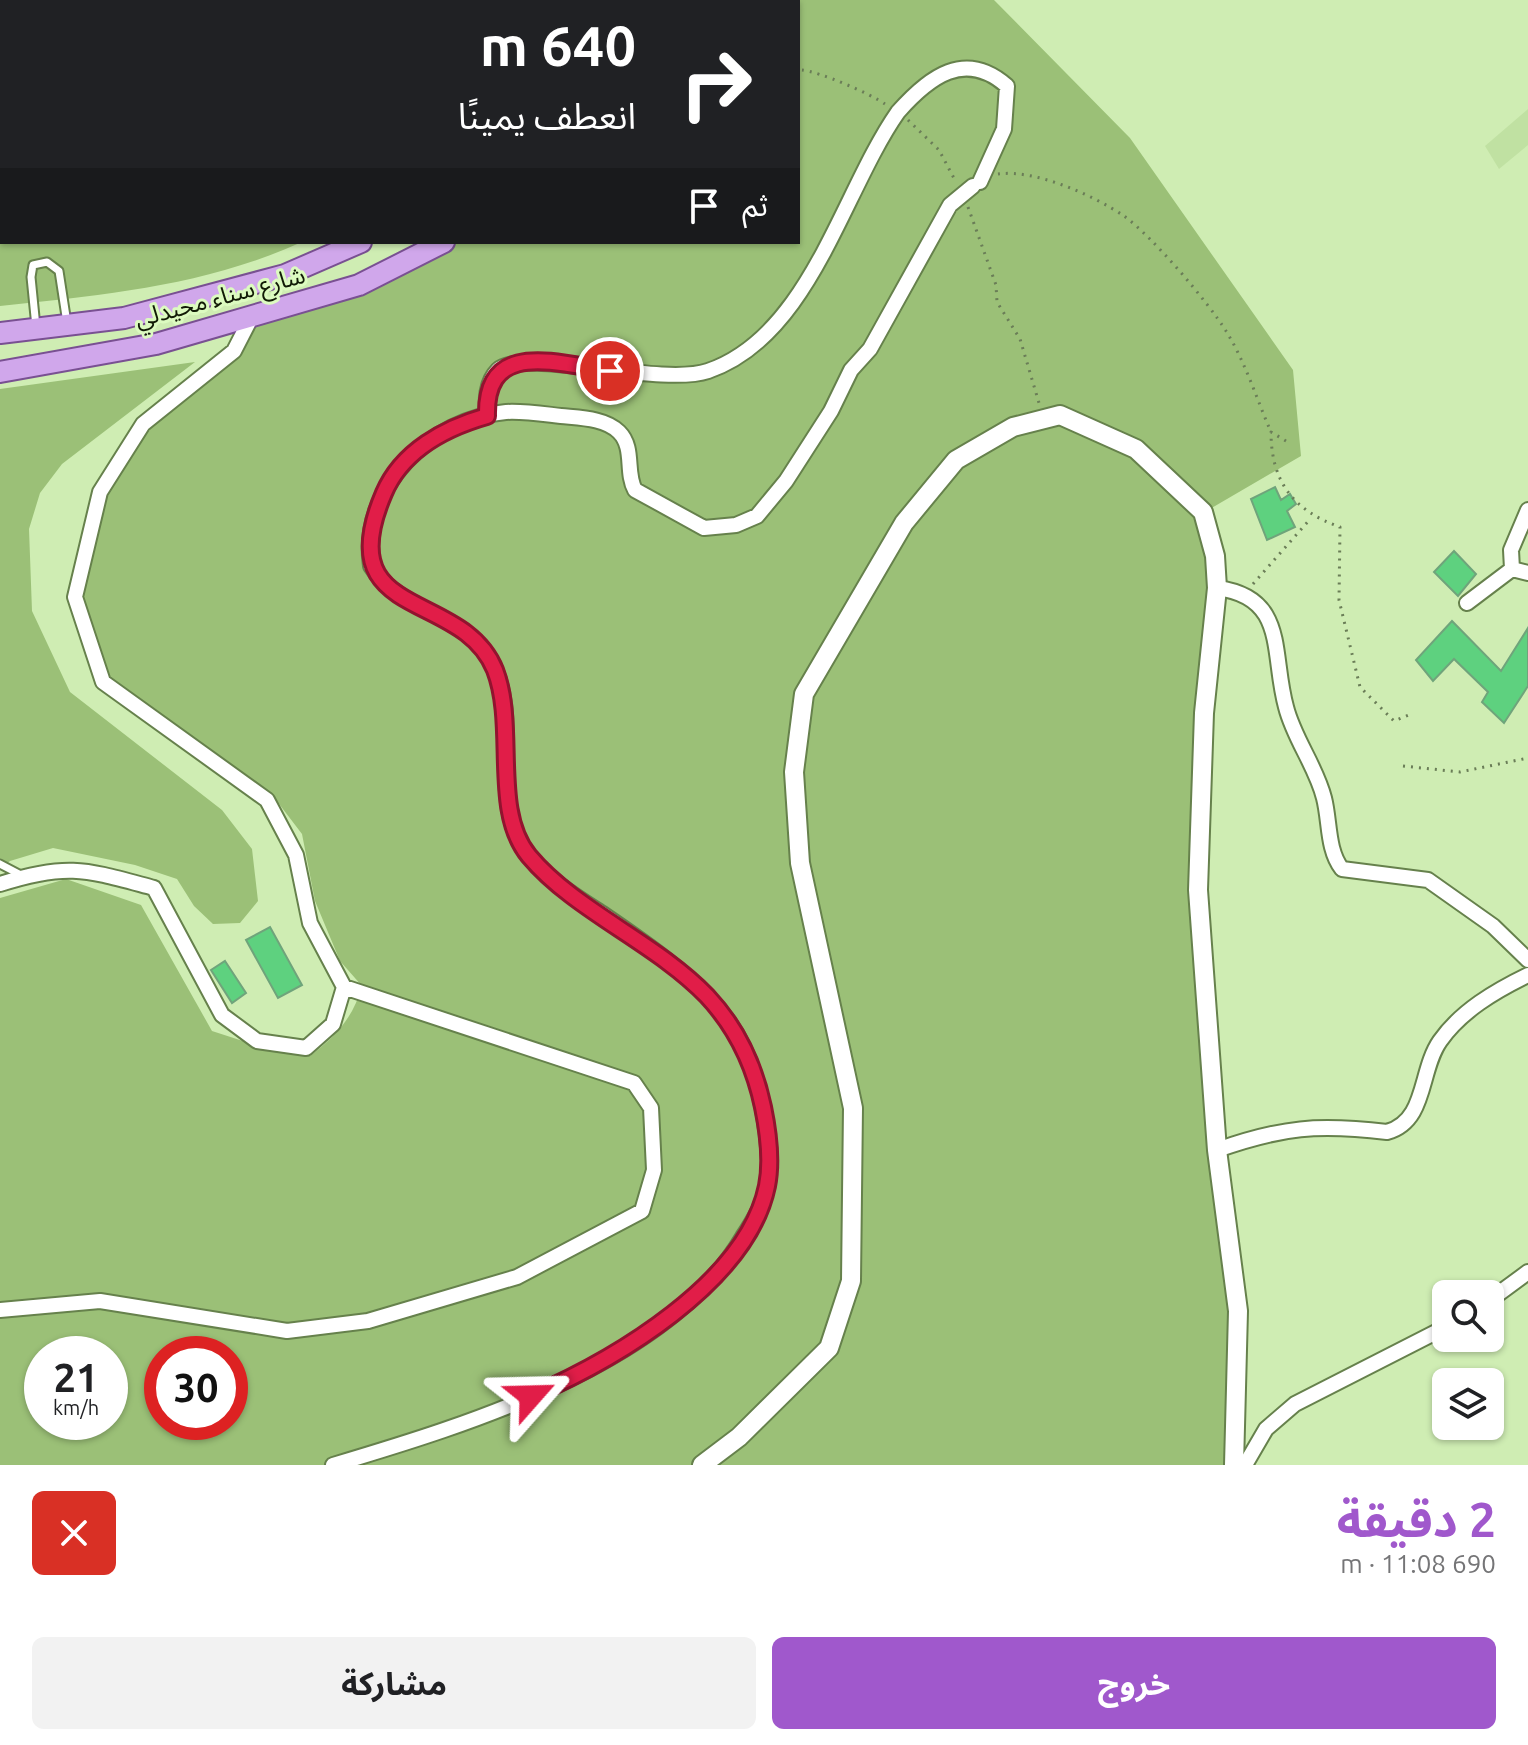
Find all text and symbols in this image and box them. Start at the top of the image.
text: 640 m [480,14,636,77]
icon: right [664,32,768,136]
text: انعطف يمينًا [458,95,636,136]
icon: arrive [682,184,726,228]
text: ثم [742,188,768,222]
street label: شارع سناء محيدلي [132,261,309,338]
pin [576,337,644,405]
icon: arrive [588,349,632,393]
map controls [1432,1280,1504,1440]
button: search [1432,1280,1504,1352]
speed limit sign: 30 [144,1336,248,1440]
position arrow [489,1354,573,1438]
text: 21 [53,1355,99,1400]
button: layers [1432,1368,1504,1440]
text: km/h [53,1396,99,1419]
button: close [32,1491,116,1575]
text: 2 دقيقة [1337,1492,1496,1546]
text: 690 m · 11:08 [1340,1549,1496,1578]
button: مشاركة [32,1637,756,1729]
button: خروج [772,1637,1496,1729]

